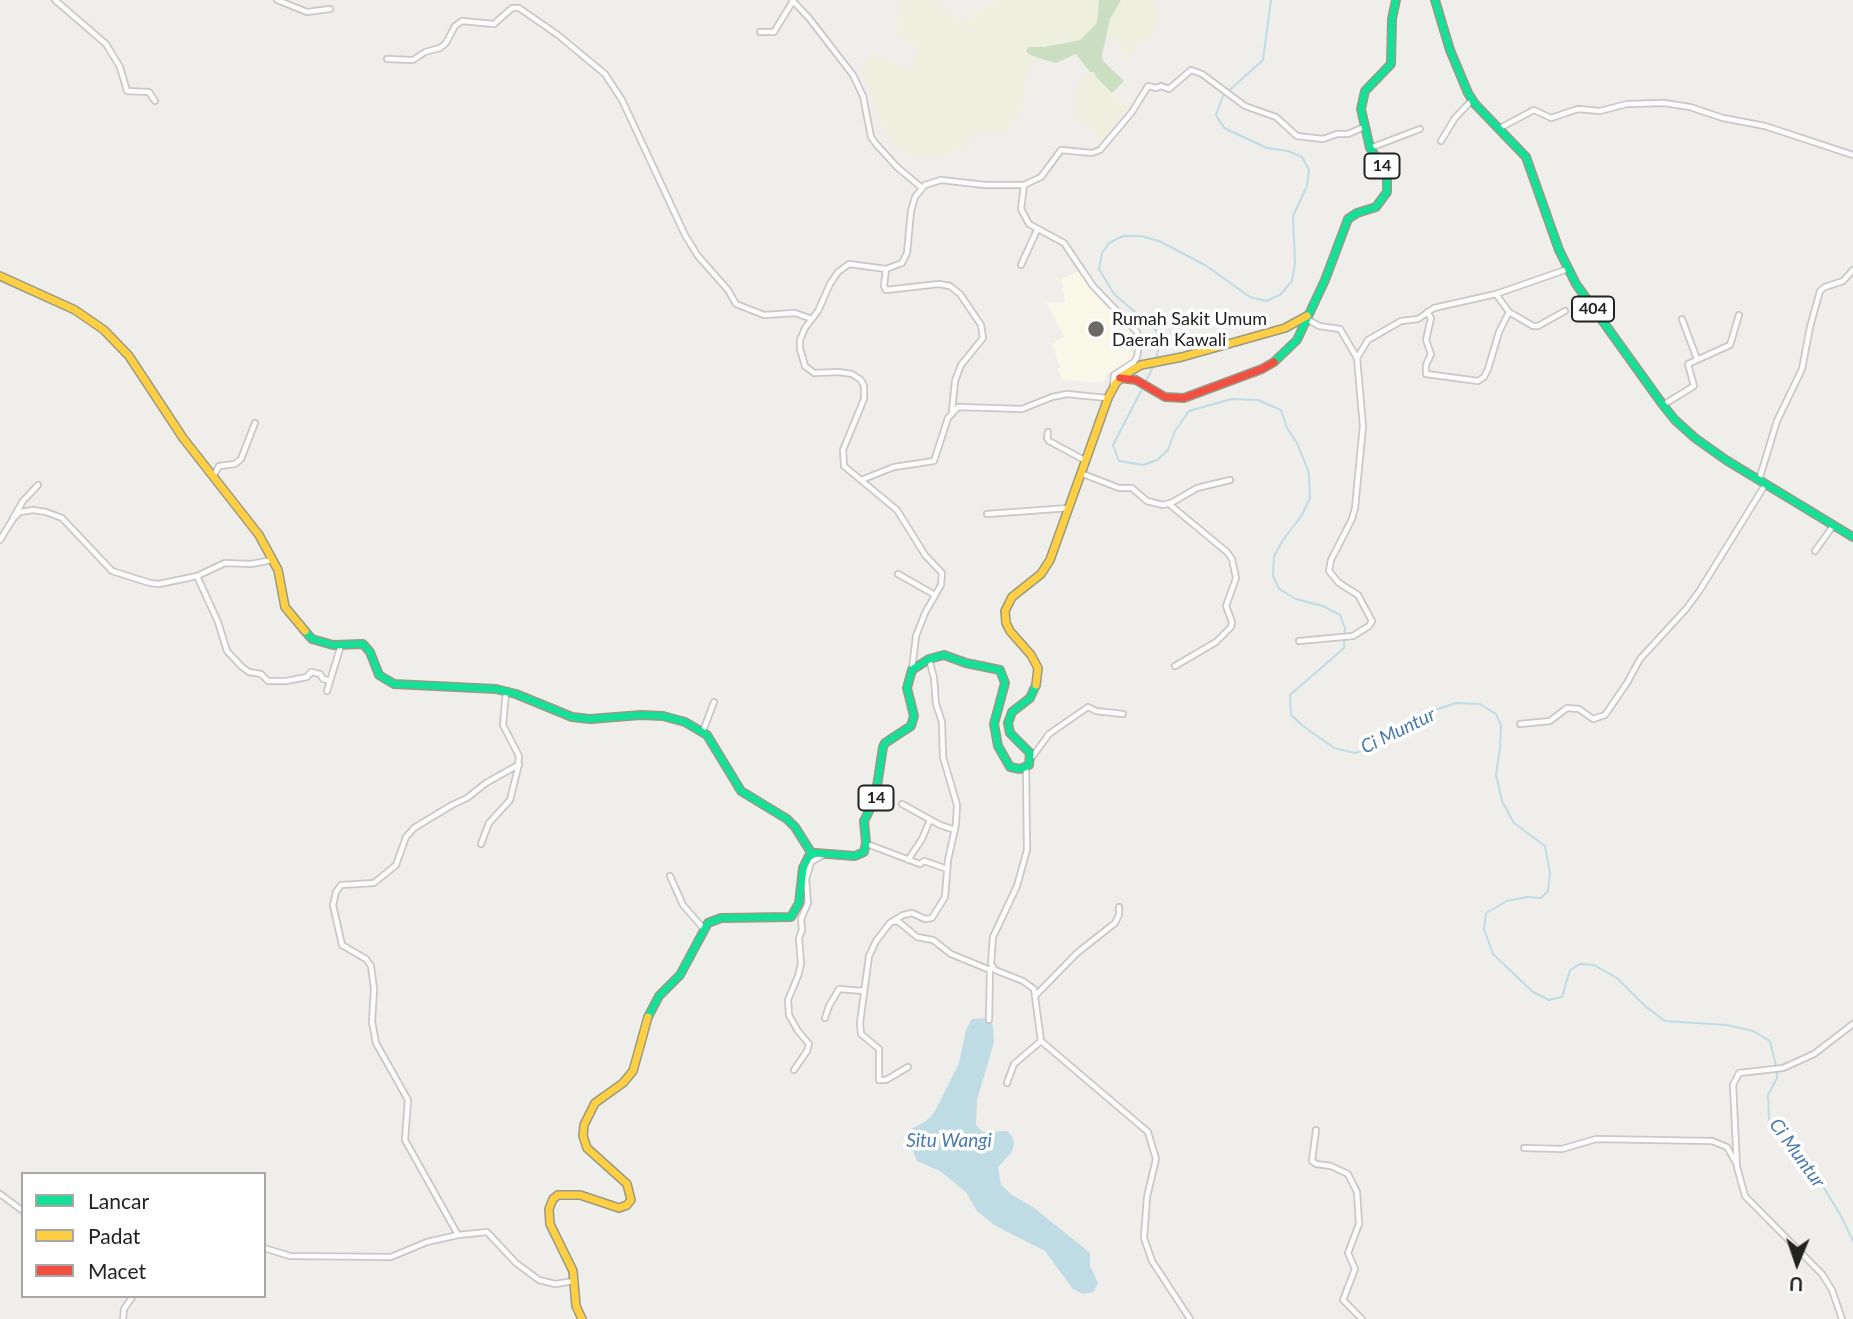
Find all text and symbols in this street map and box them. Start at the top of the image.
road number: 14 [1364,154,1400,178]
road number: 404 [1572,296,1614,322]
place label: Rumah Sakit Umum Daerah Kawali [1112,308,1267,350]
marker: Rumah Sakit Umum Daerah Kawali [1086,319,1106,339]
water label: Ci Muntur [1357,703,1439,759]
road number: 14 [858,786,894,810]
water label: Ci Muntur [1764,1114,1830,1192]
water label: Situ Wangi [906,1130,992,1152]
legend [21,1172,266,1298]
text: Lancar [88,1188,149,1213]
text: Padat [88,1223,140,1248]
north arrow [1762,1228,1832,1298]
text: Macet [88,1258,146,1283]
text: U [1789,1273,1804,1296]

